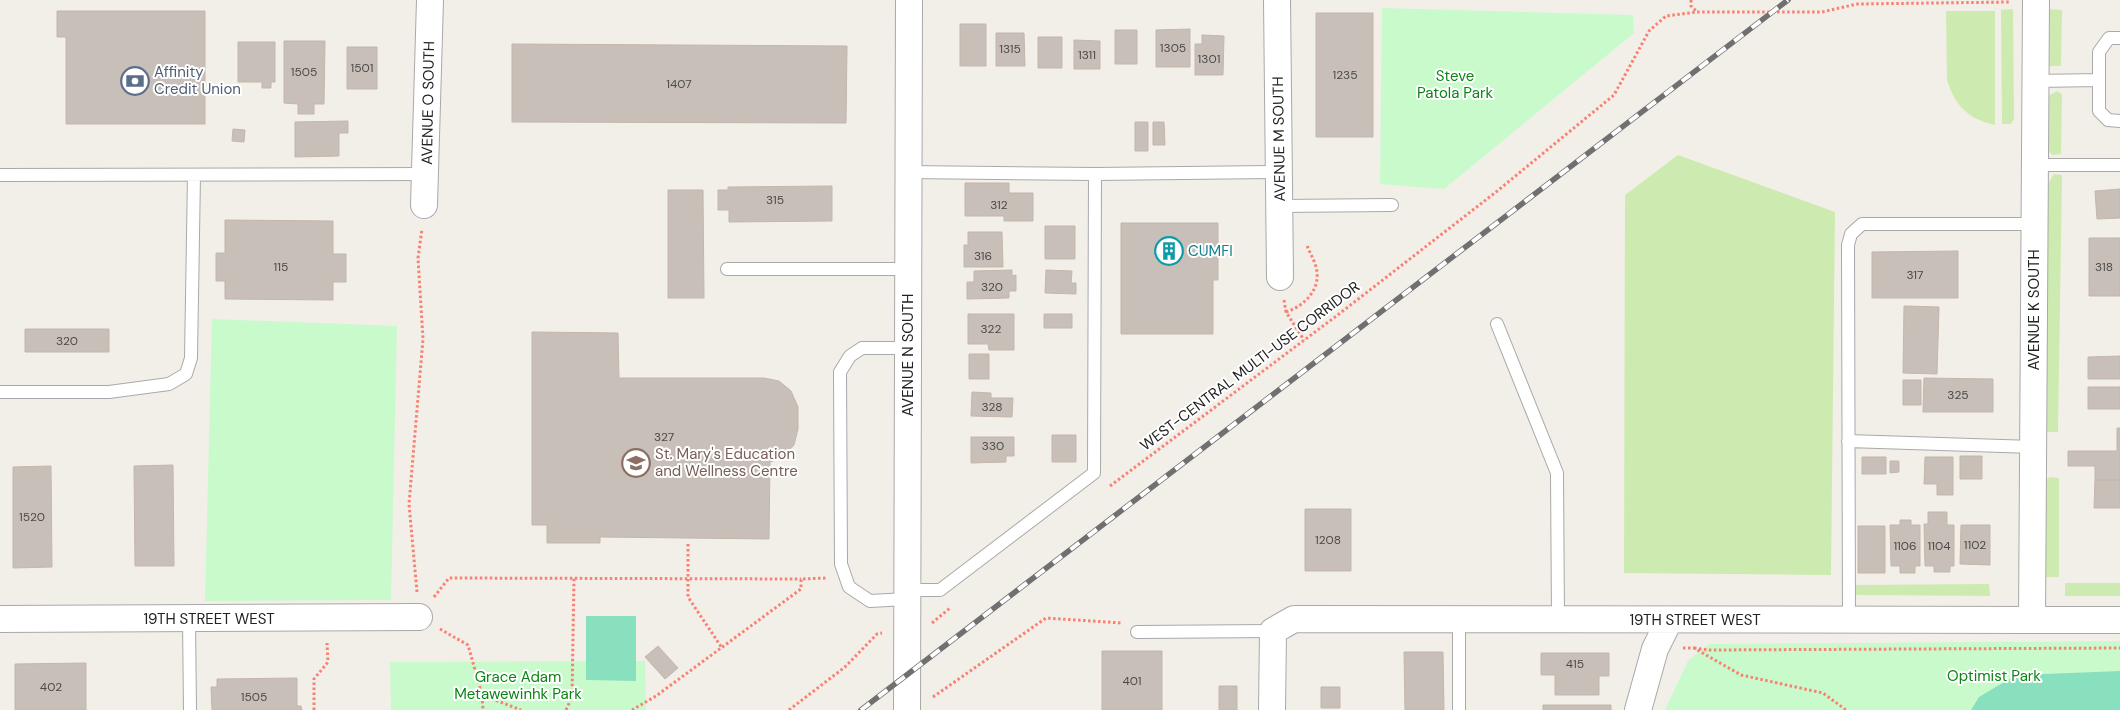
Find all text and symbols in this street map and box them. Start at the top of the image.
house number: 1305 [1160,40,1186,56]
street label: AVENUE O SOUTH [417,41,439,165]
house number: 1315 [999,41,1021,57]
house number: 1311 [1078,47,1096,63]
house number: 1301 [1198,51,1220,67]
house number: 1501 [350,60,374,76]
place label: Affinity Credit Union [154,62,241,99]
house number: 1505 [291,64,317,80]
bank icon: Affinity Credit Union [120,66,150,96]
park label: Steve Patola Park [1417,66,1493,103]
house number: 1235 [1332,67,1358,83]
house number: 1407 [666,76,692,92]
street label: AVENUE M SOUTH [1268,76,1290,202]
house number: 315 [766,192,784,208]
house number: 312 [990,197,1008,213]
building icon: CUMFI [1154,236,1184,266]
place label: CUMFI [1188,241,1233,261]
house number: 316 [974,248,992,264]
street label: AVENUE K SOUTH [2024,249,2044,371]
house number: 115 [274,259,288,275]
house number: 318 [2095,259,2113,275]
house number: 317 [1906,267,1924,283]
street label: WEST-CENTRAL MULTI-USE CORRIDOR [1136,277,1364,455]
house number: 320 [981,279,1003,295]
street label: AVENUE N SOUTH [898,294,918,416]
house number: 322 [981,321,1002,337]
house number: 320 [56,333,78,349]
house number: 325 [1947,387,1969,403]
house number: 328 [981,399,1003,415]
house number: 327 [654,429,674,445]
house number: 330 [982,438,1004,454]
place label: St. Mary's Education and Wellness Centre [655,444,798,481]
school or university icon: St. Mary's Education and Wellness Centre [621,448,651,478]
house number: 1520 [19,509,45,525]
house number: 1208 [1315,532,1341,548]
house number: 1102 [1964,537,1986,553]
house number: 1106 [1893,538,1917,554]
house number: 1104 [1928,538,1950,554]
street label: 19TH STREET WEST [143,609,275,629]
street label: 19TH STREET WEST [1629,610,1761,630]
house number: 415 [1566,656,1584,672]
park label: Optimist Park [1947,666,2041,686]
park label: Grace Adam Metawewinhk Park [454,667,582,704]
house number: 401 [1122,673,1142,689]
house number: 402 [40,679,62,695]
house number: 1505 [241,689,267,705]

